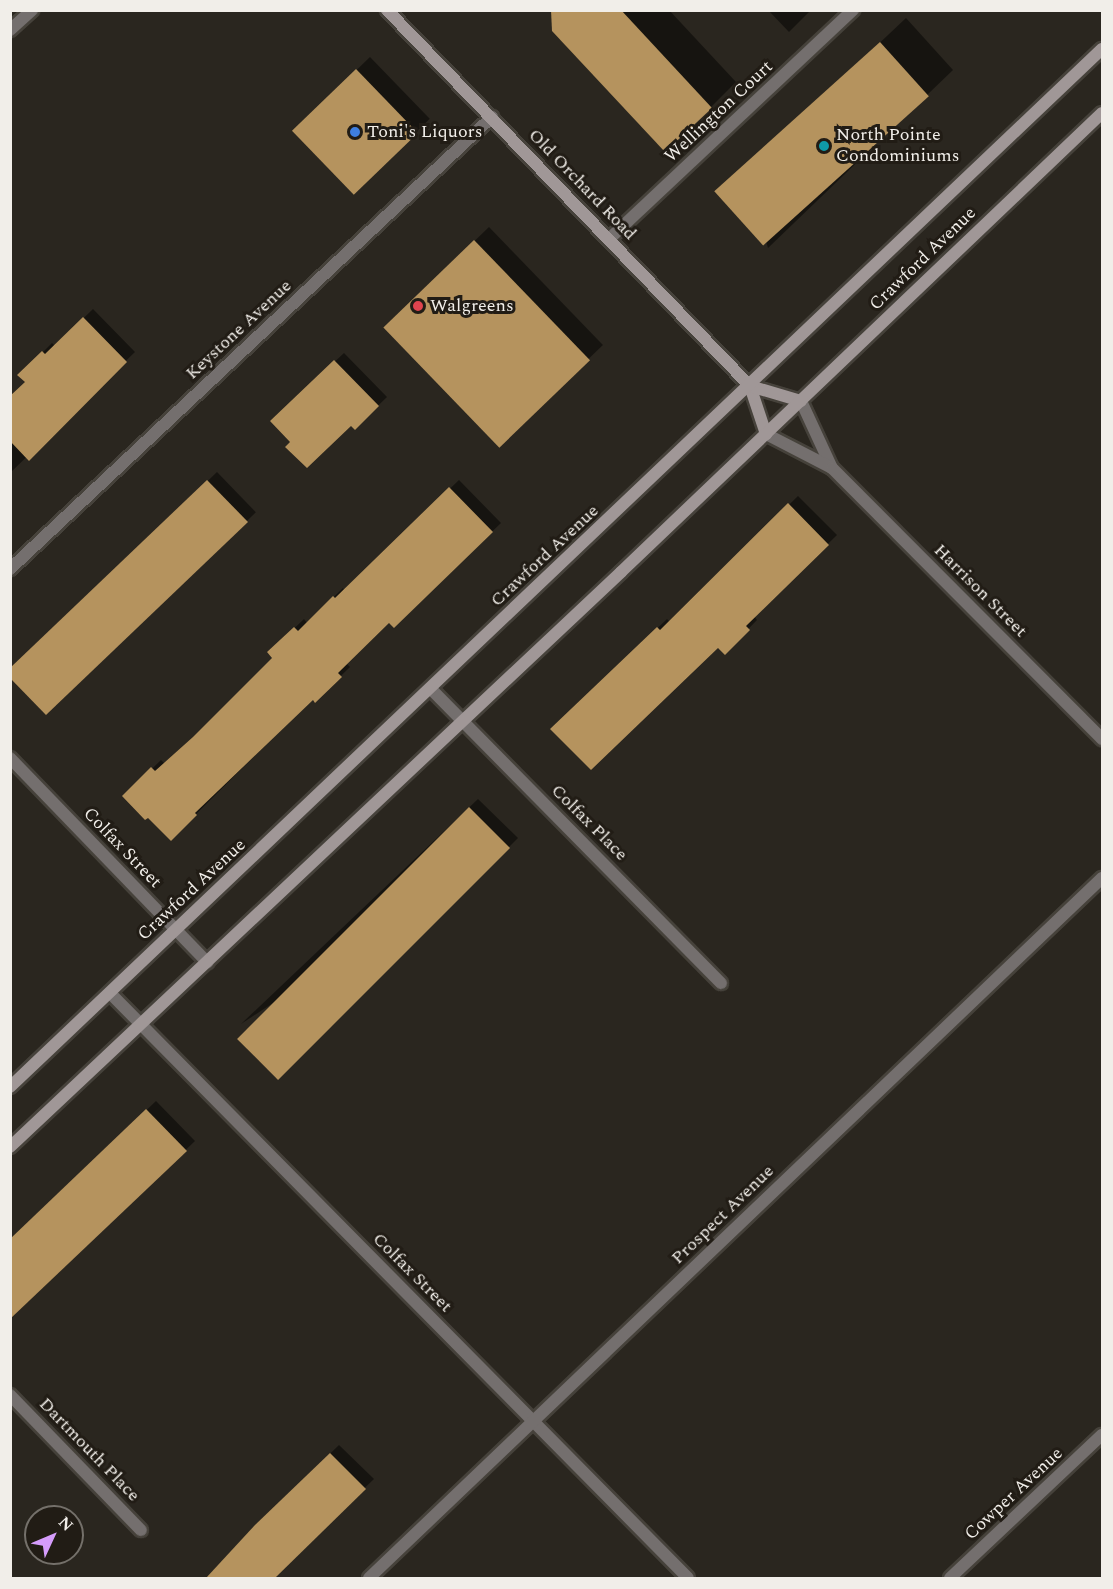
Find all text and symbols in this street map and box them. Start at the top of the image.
street label: Wellington Court [660,56,778,168]
place label: Toni's Liquors [367,121,483,143]
marker: Toni's Liquors [348,125,362,139]
street label: Old Orchard Road [523,125,641,245]
place label: North Pointe Condominiums [836,125,959,168]
marker: North Pointe Condominiums [817,139,831,153]
street label: Crawford Avenue [865,203,981,315]
street label: Keystone Avenue [182,275,296,385]
place label: Walgreens [430,295,514,317]
marker: Walgreens [411,299,425,313]
street label: Crawford Avenue [487,500,603,612]
street label: Harrison Street [929,540,1031,642]
street label: Colfax Place [546,780,632,866]
street label: Colfax Street [78,803,166,893]
street label: Crawford Avenue [134,834,250,946]
street label: Prospect Avenue [667,1161,779,1269]
street label: Colfax Street [368,1229,456,1317]
street label: Dartmouth Place [34,1394,144,1506]
street label: Cowper Avenue [960,1443,1068,1545]
north arrow [24,1505,84,1565]
text: N [52,1511,79,1537]

